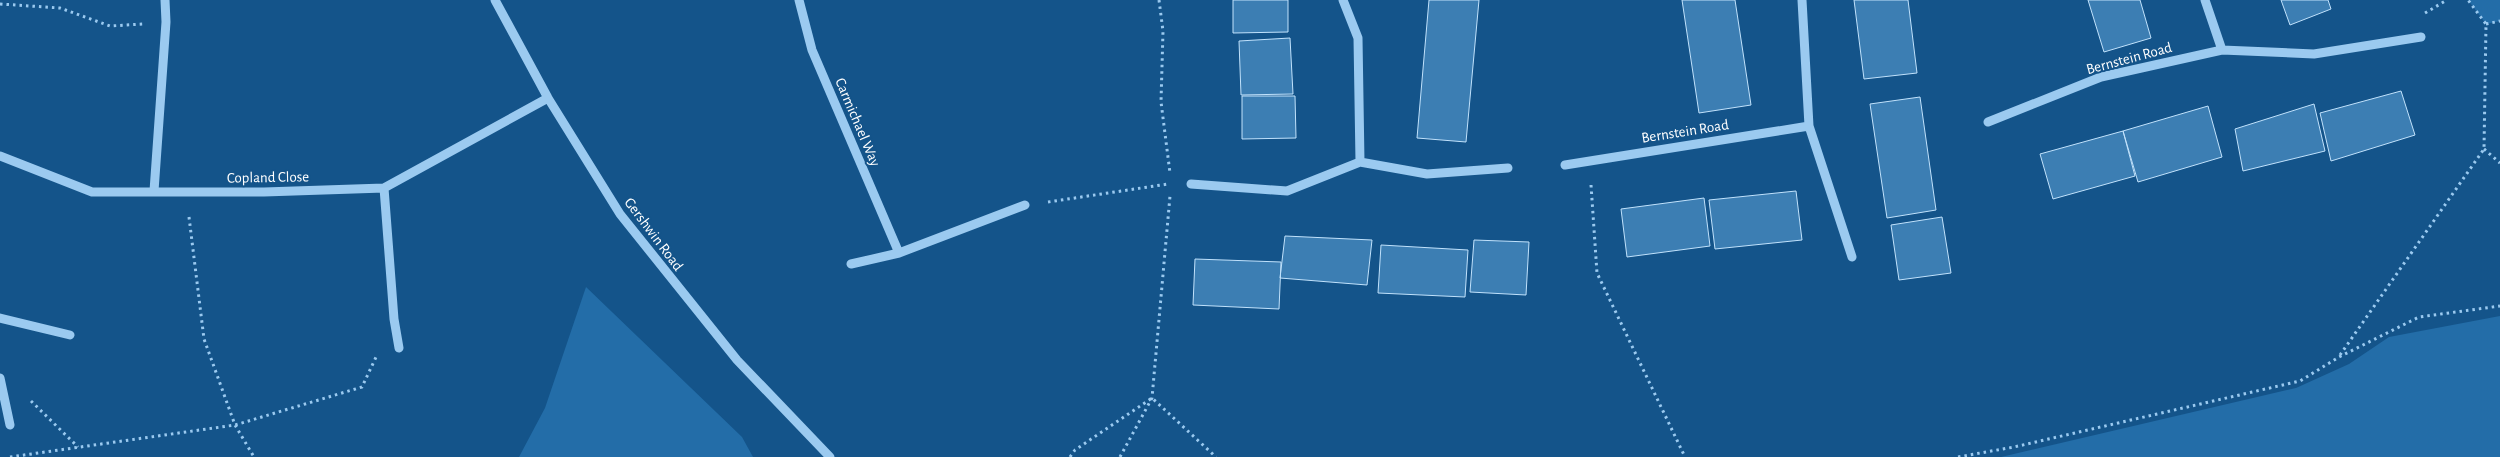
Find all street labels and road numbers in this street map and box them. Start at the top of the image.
street label: Bernstein Road [2085,40,2174,77]
street label: Carmichael Way [832,76,883,169]
street label: Bernstein Road [1640,117,1730,146]
street label: Copland Close [227,169,309,186]
street label: Gershwin Road [621,195,686,274]

